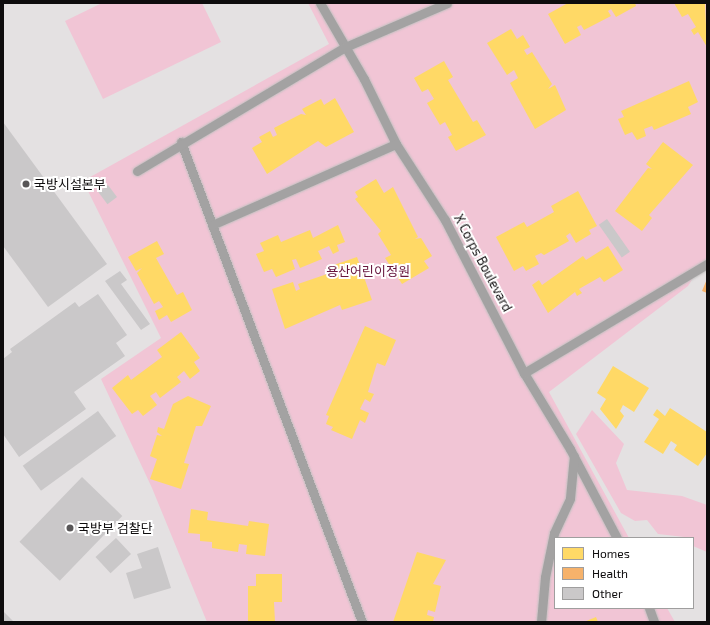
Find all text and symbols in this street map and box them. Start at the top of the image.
place label: 국방시설본부 [34,176,106,192]
marker: 국방시설본부 [21,179,31,189]
street label: X Corps Boulevard [451,212,515,314]
park label: 용산어린이정원 [326,263,410,279]
place label: 국방부 검찰단 [78,520,153,536]
marker: 국방부 검찰단 [65,523,75,533]
legend [554,537,694,609]
text: Homes [592,546,630,560]
text: Health [592,566,628,580]
text: Other [592,586,623,600]

